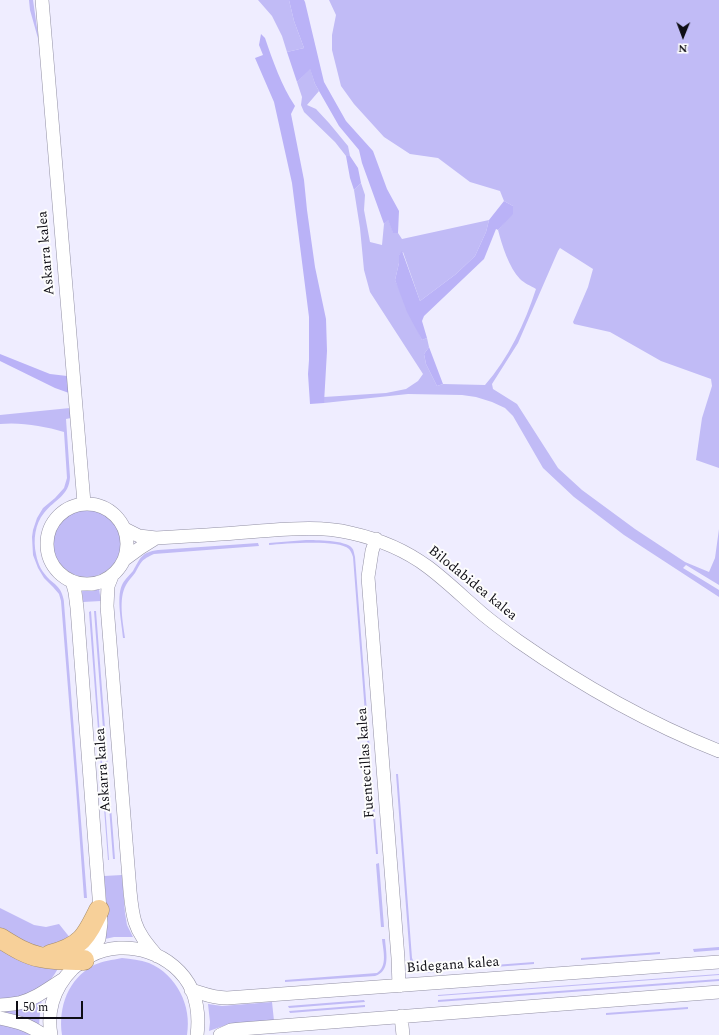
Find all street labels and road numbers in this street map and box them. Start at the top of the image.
street label: Askarra kalea [35,210,59,296]
street label: Bilodabidea kalea [424,543,520,625]
street label: Fuentecillas kalea [355,707,379,819]
street label: Askarra kalea [93,727,115,813]
street label: Bidegana kalea [406,954,500,978]

